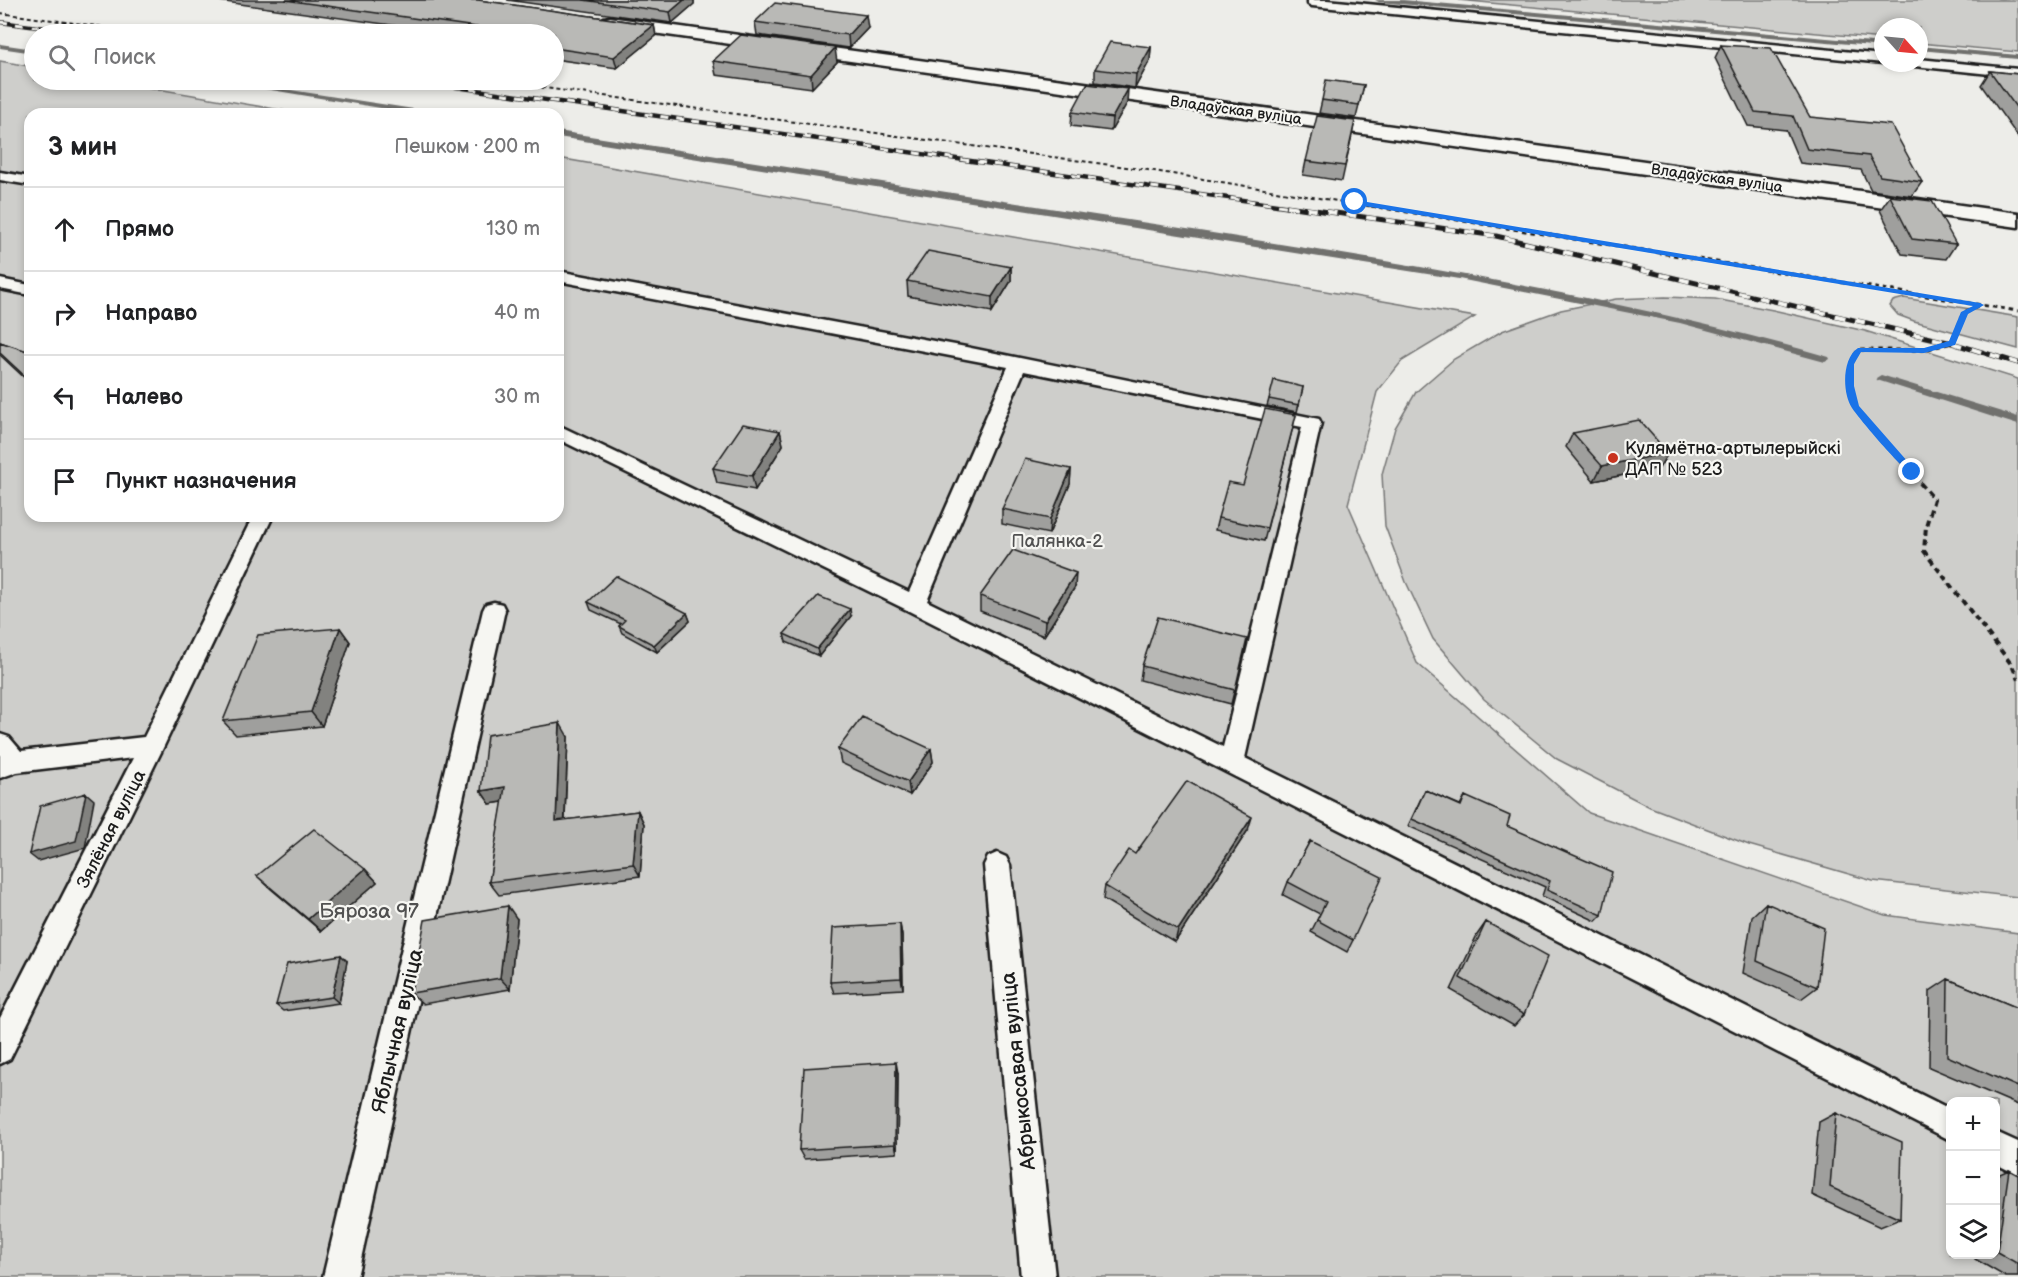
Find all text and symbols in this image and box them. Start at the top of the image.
north arrow [1874,18,1928,72]
search box [24,24,564,90]
icon: search [45,41,78,74]
text: Поиск [93,44,156,71]
street label: Владаўская вуліца [1169,92,1303,129]
text: 3 мин [48,132,117,163]
text: Пешком · 200 m [394,135,540,159]
street label: Владаўская вуліца [1650,160,1784,197]
route start [1341,188,1367,214]
icon: ahead [48,213,81,246]
text: Прямо [105,216,174,243]
text: 130 m [486,217,540,241]
icon: right [48,297,81,330]
text: Направо [105,300,197,327]
text: 40 m [494,301,540,325]
icon: left [48,381,81,414]
text: Налево [105,384,183,411]
text: 30 m [494,385,540,409]
place label: Кулямётна-артылерыйскі ДАП № 523 [1625,438,1841,480]
marker: Кулямётна-артылерыйскі ДАП № 523 [1606,451,1620,465]
route end [1898,458,1924,484]
icon: arrive [48,465,81,498]
text: Пункт назначения [105,468,297,495]
park label: Палянка-2 [1011,531,1103,552]
street label: Зялёная вуліца [73,766,150,892]
park label: Бяроза 97 [319,899,419,924]
street label: Яблычная вуліца [366,946,429,1116]
street label: Абрыкосавая вуліца [996,970,1041,1172]
map controls [1946,1097,2000,1259]
button: + [1946,1097,2000,1151]
button: − [1946,1151,2000,1205]
button: layers [1946,1205,2000,1259]

